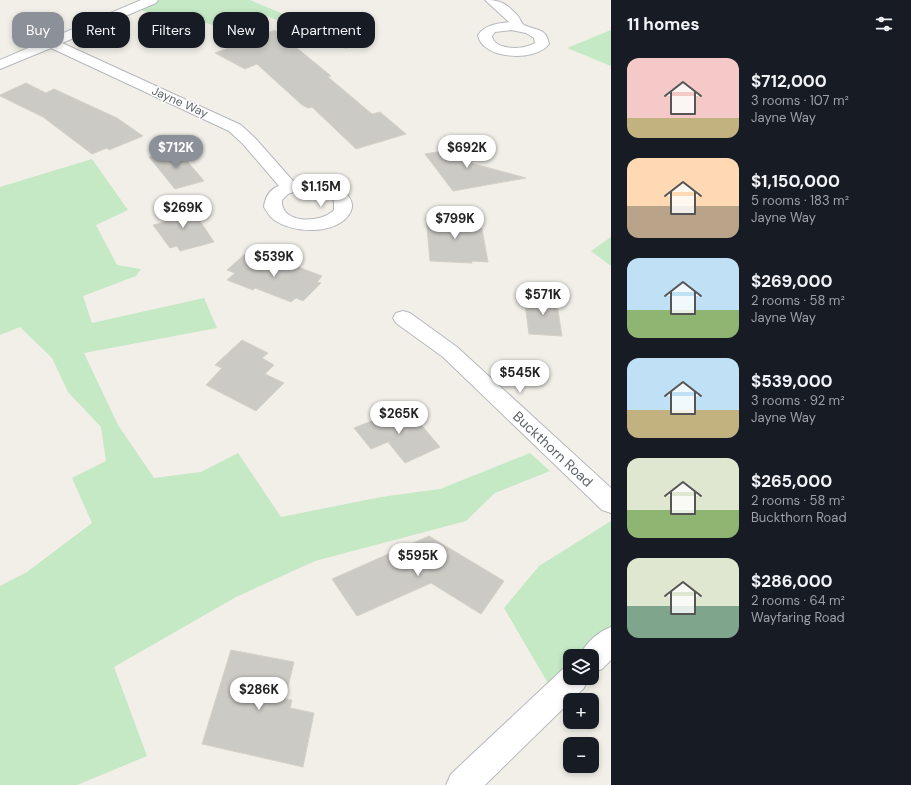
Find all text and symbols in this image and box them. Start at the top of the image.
chip: Buy [12,12,64,48]
chip: Rent [72,12,130,48]
chip: Filters [138,12,205,48]
chip: New [213,12,269,48]
chip: Apartment [277,12,375,48]
text: 11 homes [627,13,700,35]
icon: filters [873,13,895,35]
text: $712,000 [751,70,827,92]
icon: home [659,74,707,122]
street label: Jayne Way [149,82,211,122]
text: 3 rooms · 107 m² [751,92,849,109]
text: Jayne Way [751,109,816,126]
pin: $712K [148,135,204,169]
pin: $692K [439,135,495,169]
text: $712K [158,139,194,156]
text: $692K [447,139,487,156]
text: $1,150,000 [751,170,840,192]
pin: $1.15M [288,174,354,208]
icon: home [659,174,707,222]
text: $1.15M [301,178,341,195]
text: 5 rooms · 183 m² [751,192,849,209]
pin: $269K [155,195,211,229]
text: $269K [163,199,203,216]
pin: $799K [427,206,483,240]
text: Jayne Way [751,209,816,226]
text: $799K [435,210,475,227]
pin: $539K [246,244,302,278]
text: $539K [254,248,294,265]
text: $269,000 [751,270,832,292]
icon: home [659,274,707,322]
pin: $571K [515,282,571,316]
text: $571K [525,286,561,303]
text: 2 rooms · 58 m² [751,292,845,309]
text: Jayne Way [751,309,816,326]
pin: $545K [492,360,548,394]
text: $545K [500,364,540,381]
text: $539,000 [751,370,833,392]
icon: home [659,374,707,422]
text: 3 rooms · 92 m² [751,392,844,409]
pin: $265K [371,401,427,435]
text: $265K [379,405,419,422]
street label: Buckthorn Road [509,407,597,491]
text: Jayne Way [751,409,816,426]
text: $265,000 [751,470,832,492]
icon: home [659,474,707,522]
text: 2 rooms · 58 m² [751,492,845,509]
text: Buckthorn Road [751,509,847,526]
pin: $595K [390,543,446,577]
text: $595K [398,547,438,564]
text: $286,000 [751,570,833,592]
icon: home [659,574,707,622]
text: 2 rooms · 64 m² [751,592,845,609]
text: Wayfaring Road [751,609,845,626]
map controls [563,649,599,773]
button: layers [563,649,599,685]
pin: $286K [231,677,287,711]
text: $286K [239,681,279,698]
button: + [563,693,599,729]
button: − [563,737,599,773]

